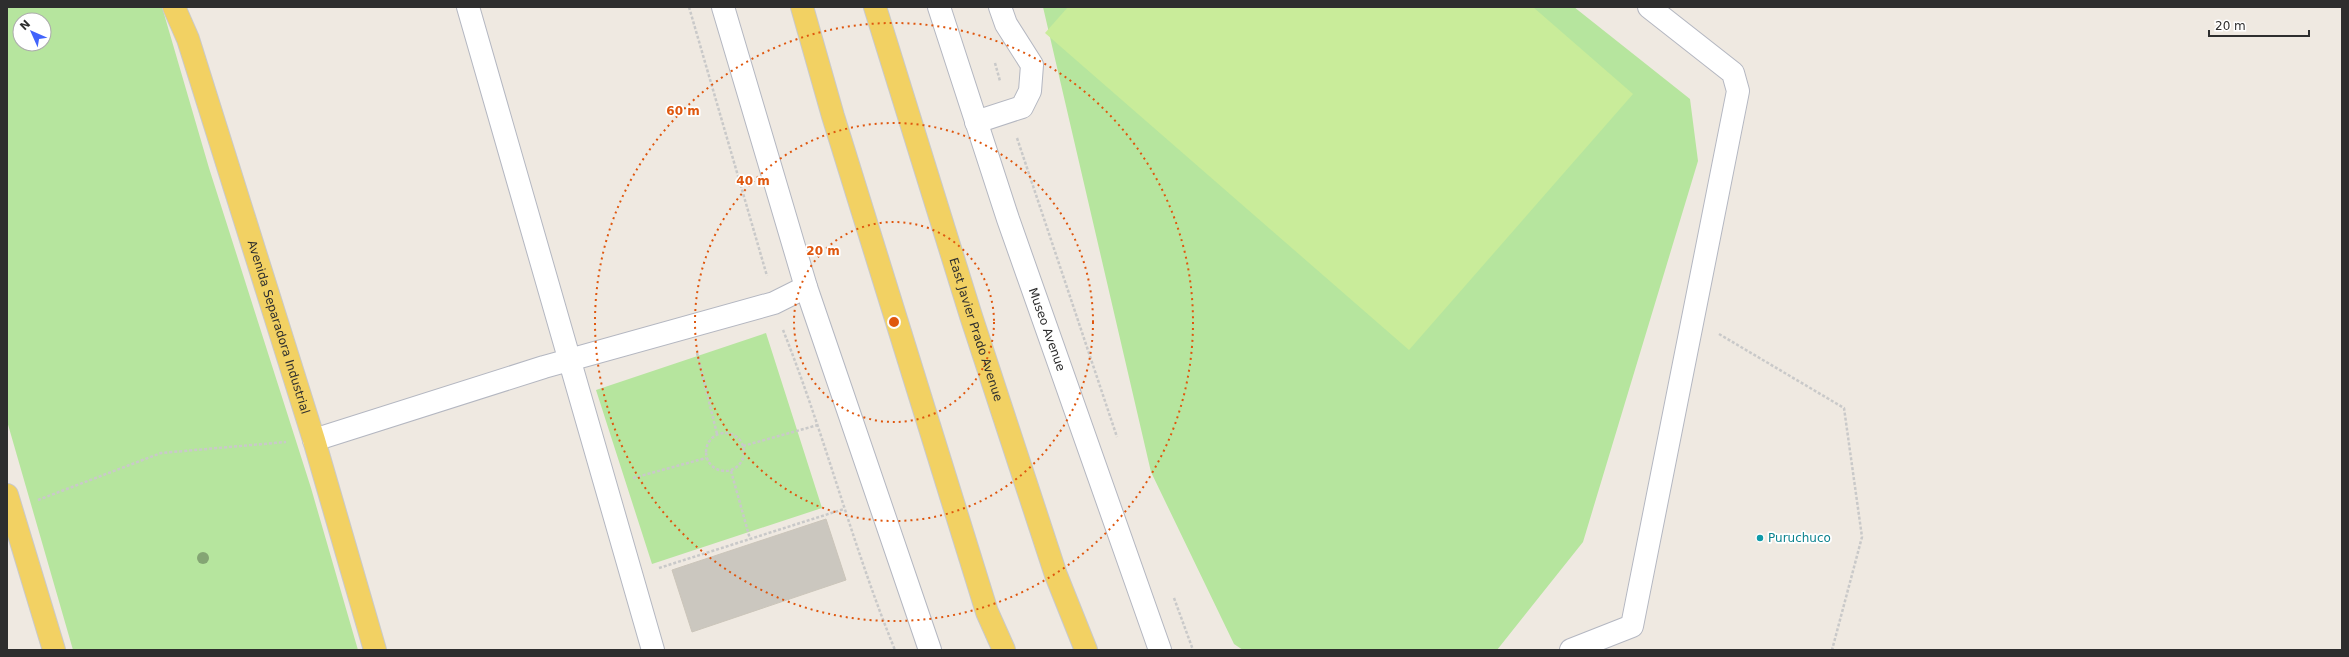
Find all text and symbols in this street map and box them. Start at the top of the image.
north arrow [12,12,52,52]
scale bar [2209,12,2309,38]
text: N [17,17,33,33]
text: 20 m [2215,19,2246,33]
text: 60 m [666,104,700,118]
text: 40 m [736,174,770,188]
street label: Avenida Separadora Industrial [245,238,312,416]
text: 20 m [806,244,840,258]
street label: East Javier Prado Avenue [946,256,1006,403]
street label: Museo Avenue [1026,286,1068,373]
centre of rings [887,315,901,329]
place label: Puruchuco [1768,531,1831,545]
marker: Puruchuco [1755,533,1765,543]

